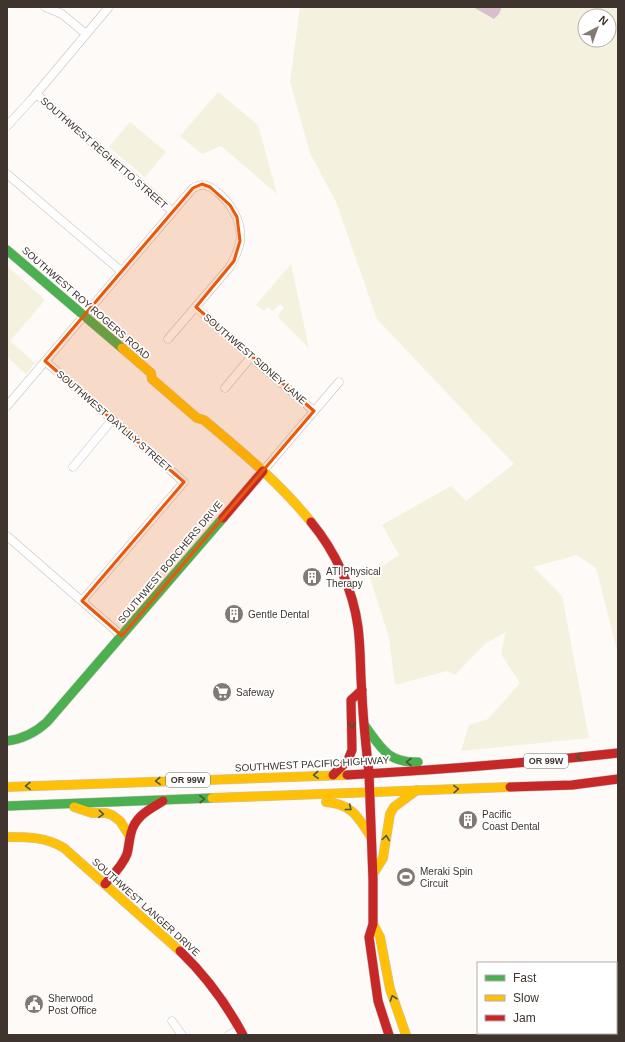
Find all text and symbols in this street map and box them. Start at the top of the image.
north arrow [577,8,617,48]
text: N [597,13,611,28]
street label: SOUTHWEST REGHETTO STREET [38,95,170,211]
street label: SOUTHWEST ROY ROGERS ROAD [20,244,152,362]
street label: SOUTHWEST SIDNEY LANE [201,311,309,407]
street label: SOUTHWEST DAYLILY STREET [54,368,174,474]
street label: SOUTHWEST BORCHERS DRIVE [115,498,225,625]
building icon: ATI Physical Therapy [301,566,323,588]
place label: ATI Physical Therapy [326,566,381,589]
building icon: Gentle Dental [223,603,245,625]
place label: Gentle Dental [248,609,309,620]
supermarket icon: Safeway [211,681,233,703]
place label: Safeway [236,687,274,698]
one-way arrow [348,722,356,728]
one-way arrow [576,752,582,761]
street label: SOUTHWEST PACIFIC HIGHWAY [234,754,390,774]
road number: OR 99W [524,754,568,768]
one-way arrow [406,758,412,766]
one-way arrow [313,771,319,780]
road number: OR 99W [166,773,210,787]
one-way arrow [155,777,161,785]
one-way arrow [25,782,31,790]
one-way arrow [453,785,459,793]
one-way arrow [199,795,205,803]
one-way arrow [344,804,352,811]
one-way arrow [98,809,104,818]
building icon: Pacific Coast Dental [457,809,479,831]
place label: Pacific Coast Dental [482,809,540,832]
one-way arrow [381,835,390,841]
street label: SOUTHWEST LANGER DRIVE [90,856,202,958]
sports icon: Meraki Spin Circuit [395,866,417,888]
place label: Meraki Spin Circuit [420,866,473,889]
legend [477,962,617,1034]
text: Fast [513,971,537,985]
text: Slow [513,991,539,1005]
public building icon: Sherwood Post Office [23,993,45,1015]
place label: Sherwood Post Office [48,993,97,1016]
one-way arrow [389,995,398,1002]
text: Jam [513,1011,536,1025]

